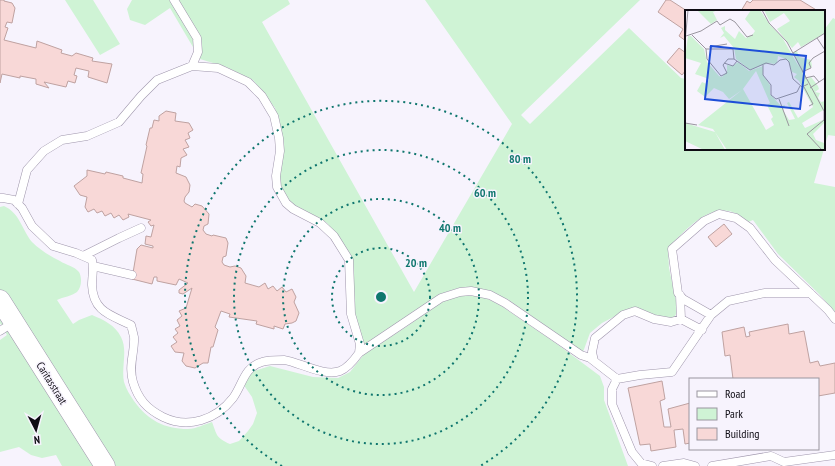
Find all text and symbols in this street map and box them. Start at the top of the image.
inset map [685,10,825,150]
text: 80 m [509,151,531,166]
text: 60 m [474,185,496,200]
text: 40 m [439,220,461,235]
text: 20 m [405,255,427,270]
centre of rings [374,290,388,304]
street label: Caritasstraat [33,359,71,407]
legend [689,378,819,450]
text: Road [725,386,745,401]
text: Park [725,406,743,421]
north arrow [16,410,56,450]
text: Building [725,426,760,441]
text: N [33,433,41,447]

